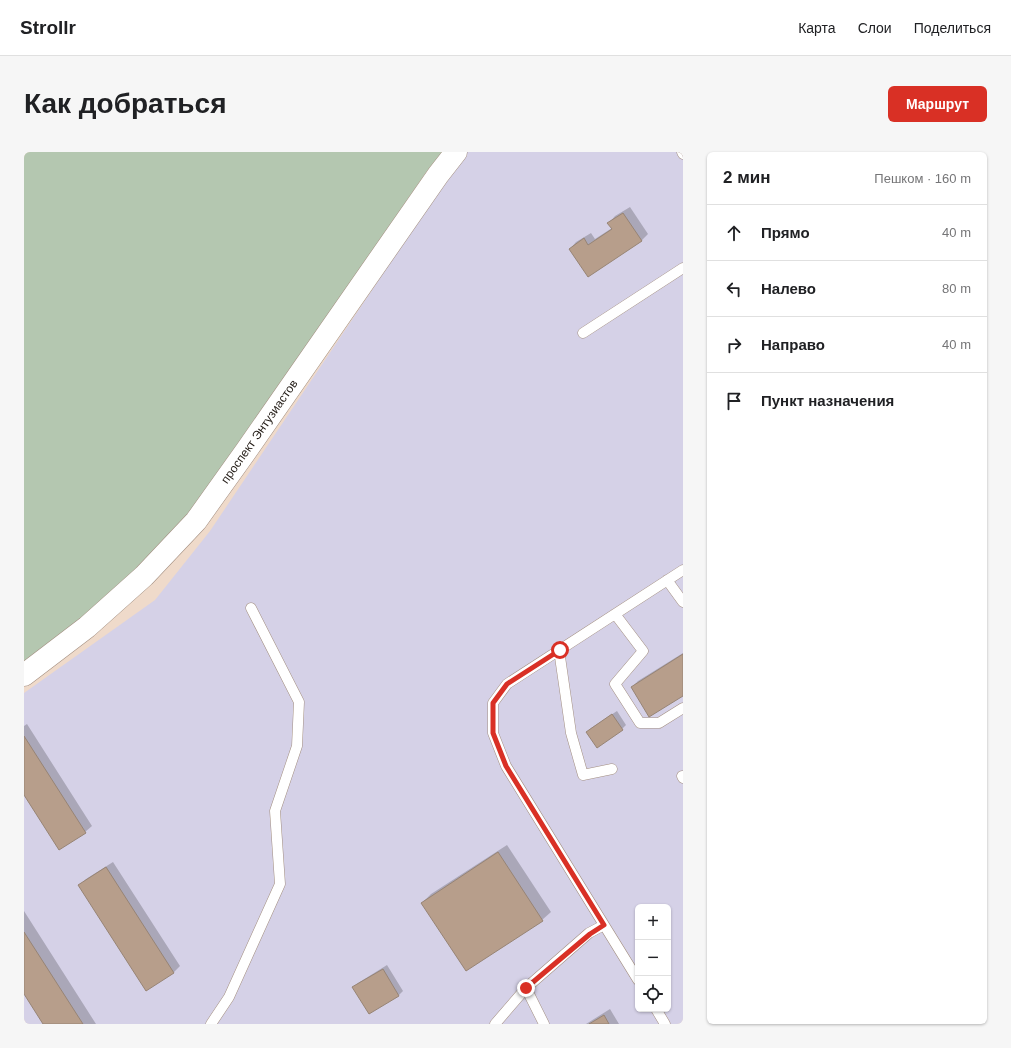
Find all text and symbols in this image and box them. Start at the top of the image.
text: Strollr [20,17,76,38]
text: Карта [798,20,836,36]
text: Слои [858,20,892,36]
text: Поделиться [914,20,991,36]
button: Маршрут [888,86,987,122]
text: Как добраться [24,88,226,119]
text: 2 мин [723,168,770,187]
text: Пешком · 160 m [874,171,971,186]
icon: ahead [723,222,745,244]
text: Прямо [761,224,810,241]
text: 40 m [942,225,971,240]
icon: left [723,278,745,300]
text: Налево [761,280,816,297]
text: 80 m [942,281,971,296]
icon: right [723,334,745,356]
text: Направо [761,336,825,353]
text: 40 m [942,337,971,352]
street label: проспект Энтузиастов [218,377,300,486]
icon: arrive [723,390,745,412]
text: Пункт назначения [761,392,894,409]
route start [551,641,569,659]
map controls [635,904,671,1012]
button: + [635,904,671,940]
button: − [635,940,671,976]
button: locate [635,976,671,1012]
route end [517,979,535,997]

